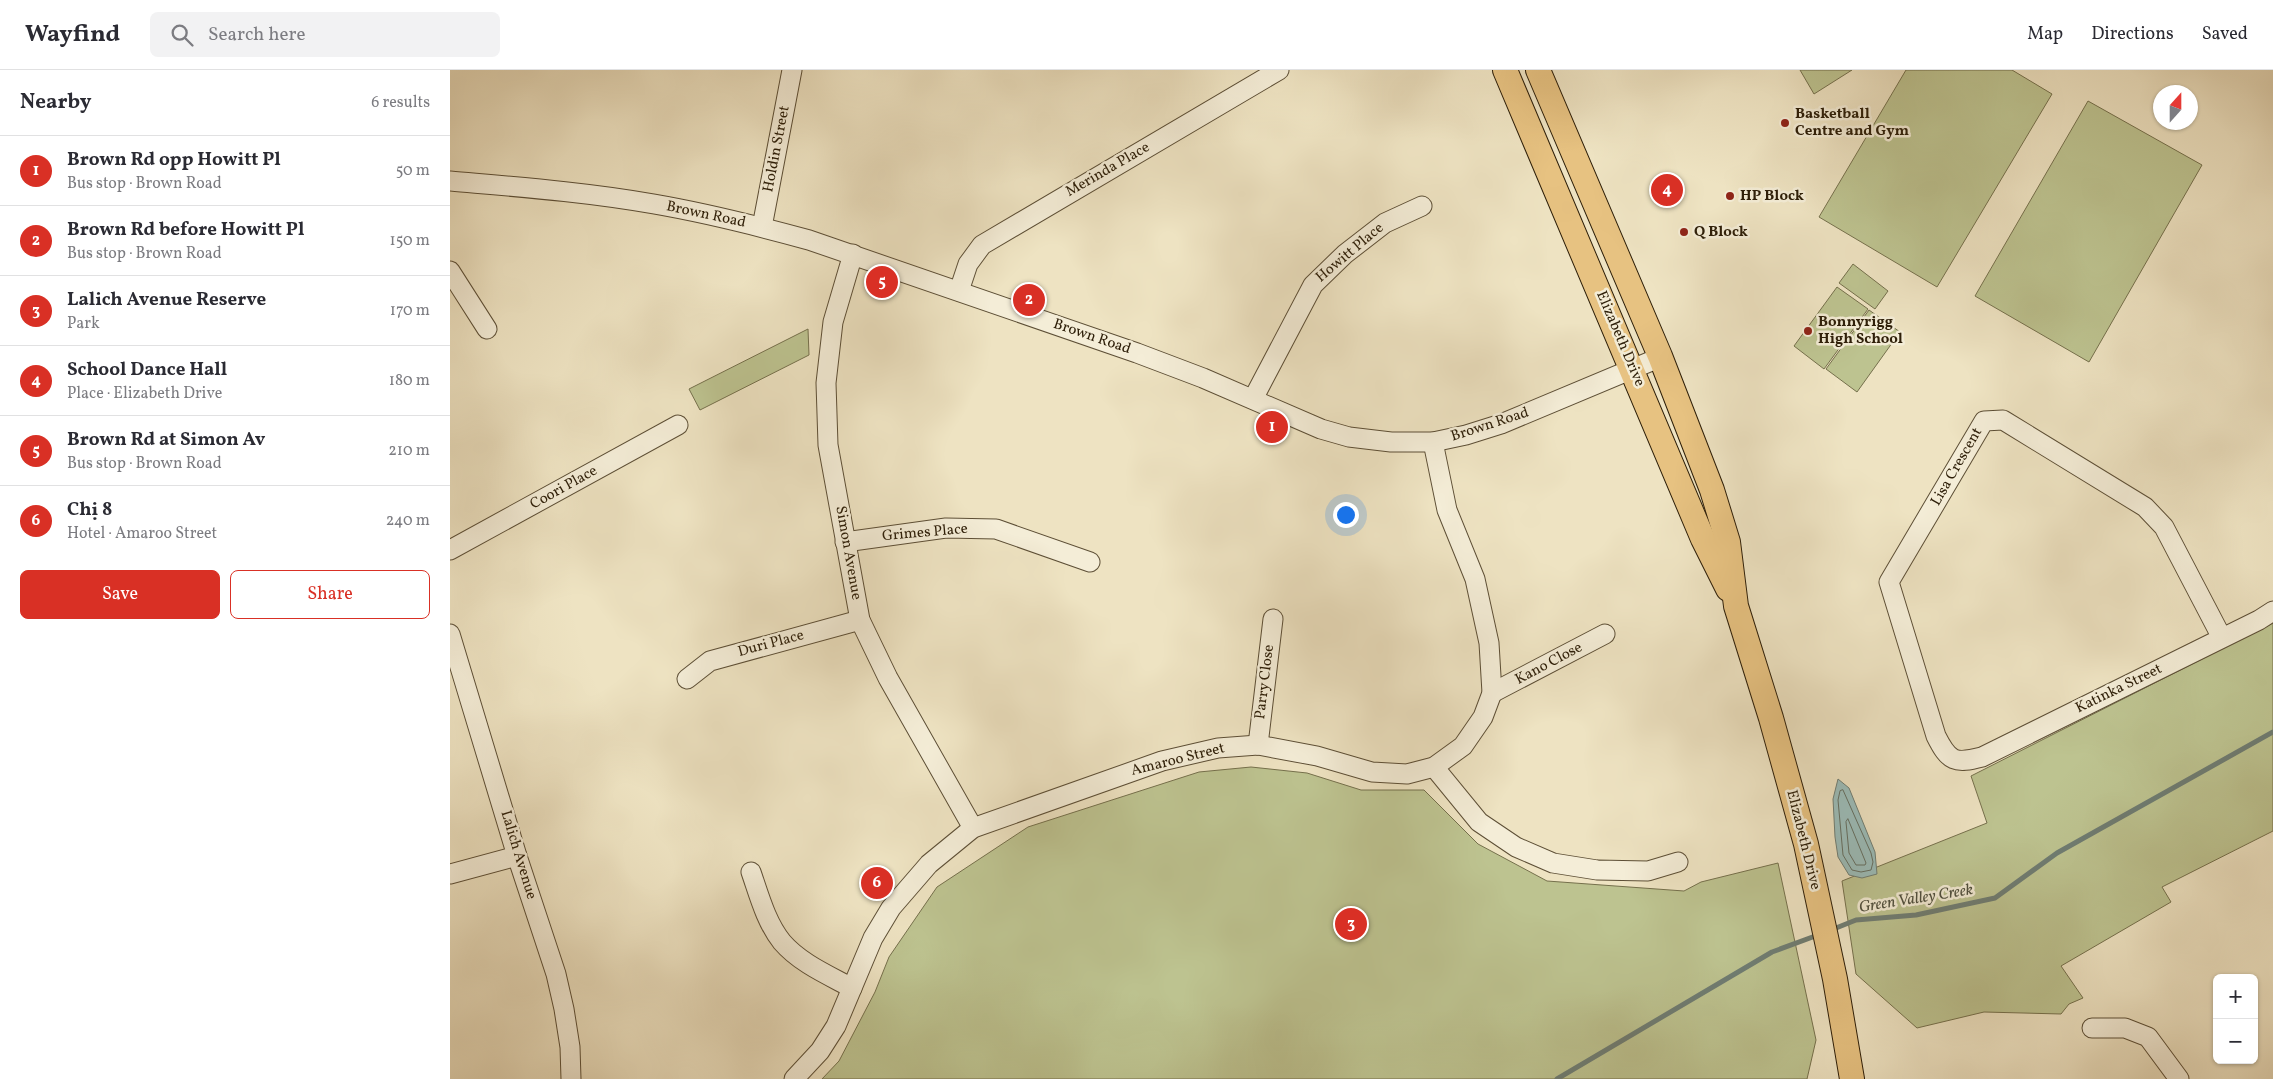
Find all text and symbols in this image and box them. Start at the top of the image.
search box [150,12,500,57]
text: Wayfind [25,18,120,52]
icon: search [168,21,196,49]
text: Search here [208,22,305,48]
text: Map [2027,22,2063,47]
text: Directions [2091,22,2174,47]
text: Saved [2202,22,2248,47]
north arrow [2153,85,2198,130]
text: Nearby [20,88,91,117]
text: 6 results [371,92,430,114]
street label: Holdin Street [758,104,796,194]
place label: Basketball Centre and Gym [1795,104,1910,142]
marker: Basketball Centre and Gym [1779,117,1791,129]
street label: Merinda Place [1062,137,1154,203]
text: Brown Rd opp Howitt Pl [67,147,281,173]
text: 1 [33,160,39,182]
text: 50 m [396,160,430,182]
pin: 4 [1651,171,1683,209]
text: Bus stop · Brown Road [67,173,222,195]
place label: HP Block [1740,186,1804,207]
marker: HP Block [1724,190,1736,202]
street label: Brown Road [664,196,748,234]
text: Brown Rd before Howitt Pl [67,217,304,243]
street label: Howitt Place [1311,218,1389,288]
place label: Q Block [1694,222,1748,243]
marker: Q Block [1678,226,1690,238]
text: 2 [32,230,40,252]
text: 150 m [389,230,430,252]
text: Bus stop · Brown Road [67,243,222,265]
pin: 5 [866,263,898,301]
pin: 2 [1013,281,1045,319]
text: Lalich Avenue Reserve [67,287,266,313]
street label: Elizabeth Drive [1590,288,1650,390]
text: 3 [32,300,40,322]
text: 170 m [390,300,430,322]
place label: Bonnyrigg High School [1818,312,1903,350]
text: Park [67,313,100,335]
street label: Brown Road [1050,314,1134,360]
marker: Bonnyrigg High School [1802,325,1814,337]
text: School Dance Hall [67,357,227,383]
text: 4 [31,370,41,392]
text: 180 m [389,370,430,392]
text: Place · Elizabeth Drive [67,383,222,405]
street label: Brown Road [1448,403,1532,447]
pin: 1 [1256,408,1288,446]
street label: Lisa Crescent [1926,424,1988,510]
text: Brown Rd at Simon Av [67,427,265,453]
text: 5 [32,440,40,462]
text: 210 m [388,440,430,462]
text: Bus stop · Brown Road [67,453,222,475]
street label: Coori Place [527,461,601,515]
text: Chị 8 [67,497,112,523]
your location [1333,502,1359,528]
street label: Simon Avenue [829,504,867,602]
text: 6 [32,510,40,532]
text: 240 m [386,510,430,532]
street label: Grimes Place [881,519,969,547]
text: Hotel · Amaroo Street [67,523,217,545]
button: Save [20,570,220,619]
button: Share [230,570,430,619]
street label: Duri Place [736,625,806,663]
street label: Kano Close [1512,638,1586,690]
street label: Parry Close [1250,643,1280,721]
street label: Katinka Street [2072,659,2166,719]
street label: Amaroo Street [1129,738,1227,782]
street label: Elizabeth Drive [1780,788,1826,892]
street label: Lalich Avenue [494,808,542,902]
pin: 6 [861,864,893,902]
water label: Green Valley Creek [1857,879,1975,919]
pin: 3 [1335,905,1367,943]
map controls [2213,974,2258,1064]
button: + [2213,974,2258,1019]
button: − [2213,1019,2258,1064]

